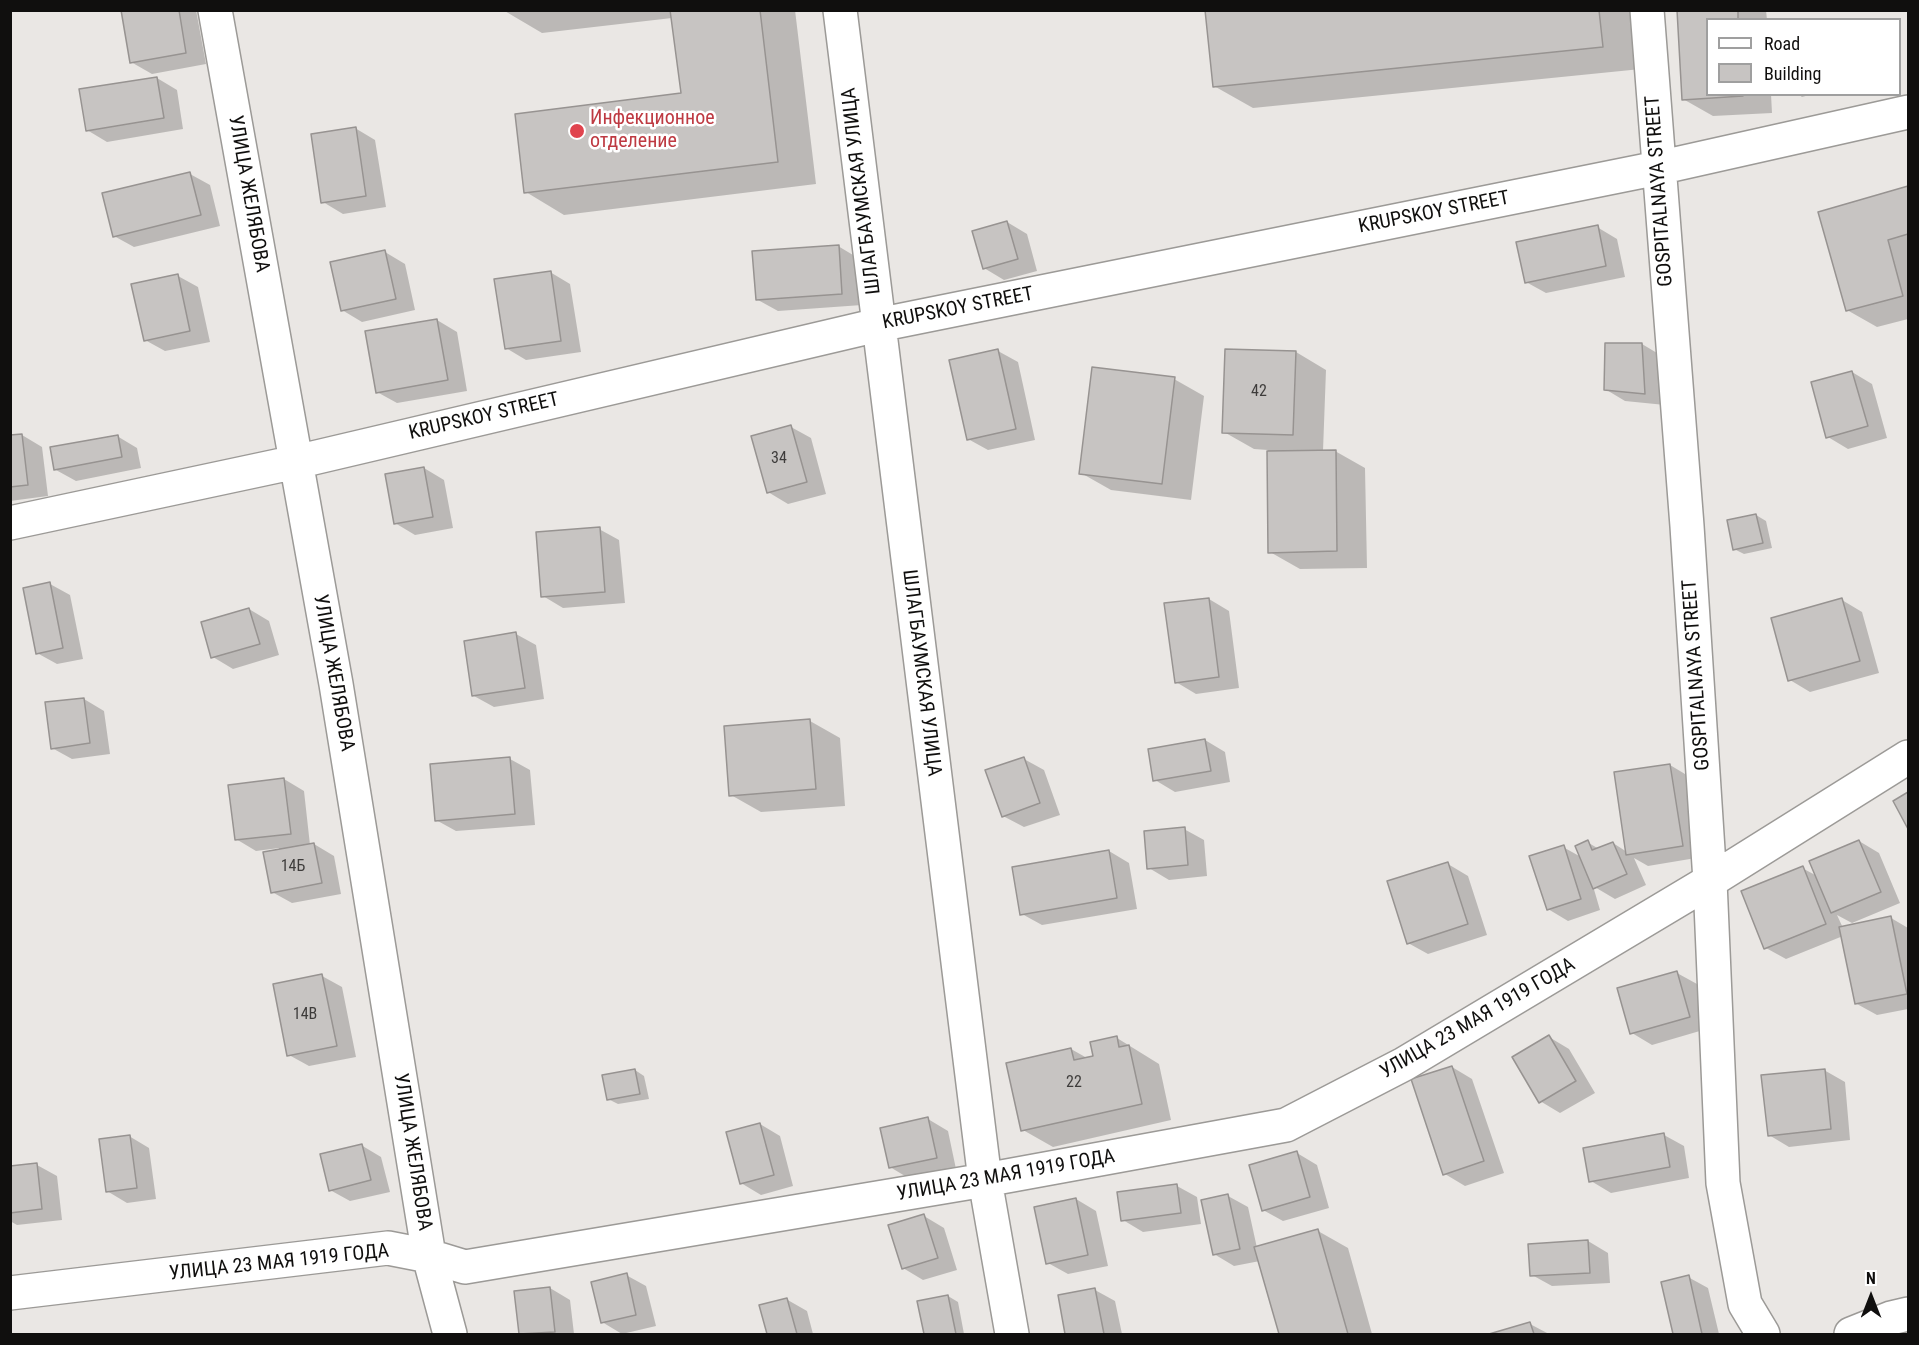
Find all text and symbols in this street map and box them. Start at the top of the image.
legend [1706,18,1901,96]
text: Road [1764,33,1800,54]
text: Building [1764,63,1821,84]
street label: ШЛАГБАУМСКАЯ УЛИЦА [837,86,887,296]
street label: GOSPITALNAYA STREET [1641,95,1679,287]
place label: Инфекционное отделение [590,107,715,154]
street label: УЛИЦА ЖЕЛЯБОВА [222,114,274,274]
marker: Инфекционное отделение [568,122,586,140]
street label: KRUPSKOY STREET [1356,187,1512,239]
street label: KRUPSKOY STREET [880,283,1036,335]
house number: 42 [1251,382,1267,402]
street label: KRUPSKOY STREET [407,388,561,446]
house number: 34 [771,449,787,469]
street label: ШЛАГБАУМСКАЯ УЛИЦА [896,568,946,778]
street label: GOSPITALNAYA STREET [1678,579,1716,771]
street label: УЛИЦА ЖЕЛЯБОВА [307,593,359,753]
house number: 14Б [281,857,305,877]
street label: УЛИЦА 23 МАЯ 1919 ГОДА [1376,953,1580,1085]
house number: 14В [293,1005,317,1025]
street label: УЛИЦА ЖЕЛЯБОВА [388,1072,436,1232]
house number: 22 [1066,1073,1082,1093]
street label: УЛИЦА 23 МАЯ 1919 ГОДА [895,1145,1117,1207]
street label: УЛИЦА 23 МАЯ 1919 ГОДА [168,1240,390,1286]
north arrow [1841,1267,1901,1327]
text: N [1866,1269,1876,1288]

